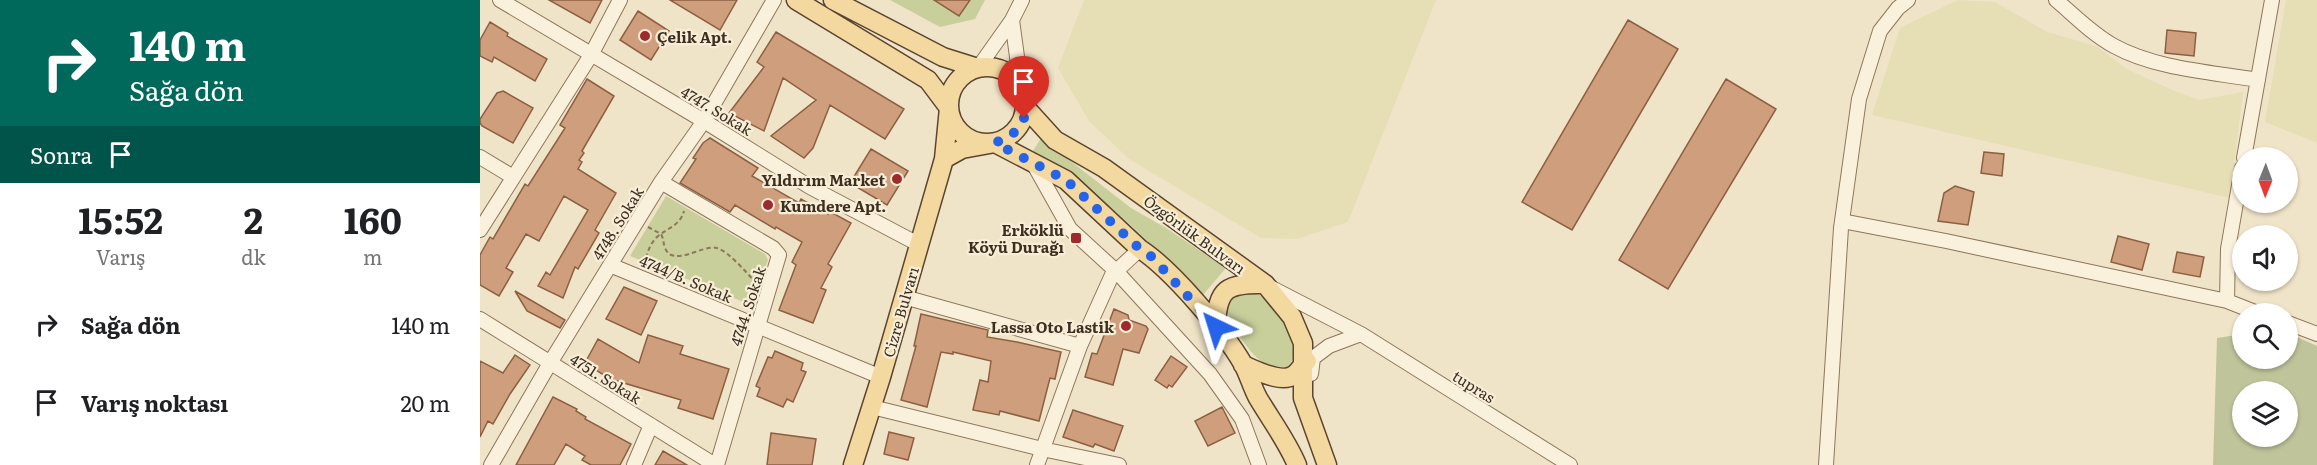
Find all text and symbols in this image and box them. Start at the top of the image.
text: 140 m [129,12,246,74]
icon: right [30,24,108,102]
place label: Çelik Apt. [657,25,732,48]
marker: Çelik Apt. [638,29,652,43]
pin [998,56,1049,118]
icon: arrive [1007,65,1040,98]
text: Sağa dön [129,69,244,109]
street label: 4747. Sokak [677,80,758,141]
text: Sonra [30,138,92,171]
icon: arrive [104,138,137,171]
north arrow [2232,147,2298,213]
map controls [2232,147,2298,447]
place label: Yıldırım Market [761,168,885,191]
marker: Yıldırım Market [890,172,904,186]
street label: 4748. Sokak [585,181,649,264]
street label: Özgörlük Bulvarı [1139,189,1251,279]
text: 15:52 [78,192,163,245]
text: 2 [244,192,263,245]
text: 160 [344,192,402,245]
place label: Kumdere Apt. [780,194,886,217]
marker: Kumdere Apt. [761,198,775,212]
place label: Erköklü Köyü Durağı [968,218,1065,258]
button: sound [2232,225,2298,291]
marker: Erköklü Köyü Durağı [1069,231,1083,245]
text: Varış [96,241,145,271]
text: dk [241,241,266,271]
text: m [363,241,382,271]
street label: 4744/B. Sokak [636,248,737,308]
street label: 4744. Sokak [723,262,771,349]
street label: Cizre Bulvarı [876,264,924,360]
position arrow [1184,295,1248,359]
button: search [2232,303,2298,369]
icon: right [30,308,63,341]
text: Sağa dön [81,308,181,341]
text: 140 m [391,308,450,341]
place label: Lassa Oto Lastik [991,315,1115,338]
marker: Lassa Oto Lastik [1119,319,1133,333]
street label: 4751. Sokak [566,347,647,410]
street label: tupras [1448,364,1500,408]
button: layers [2232,381,2298,447]
icon: arrive [30,386,63,419]
text: Varış noktası [81,386,228,419]
text: 20 m [400,386,450,419]

